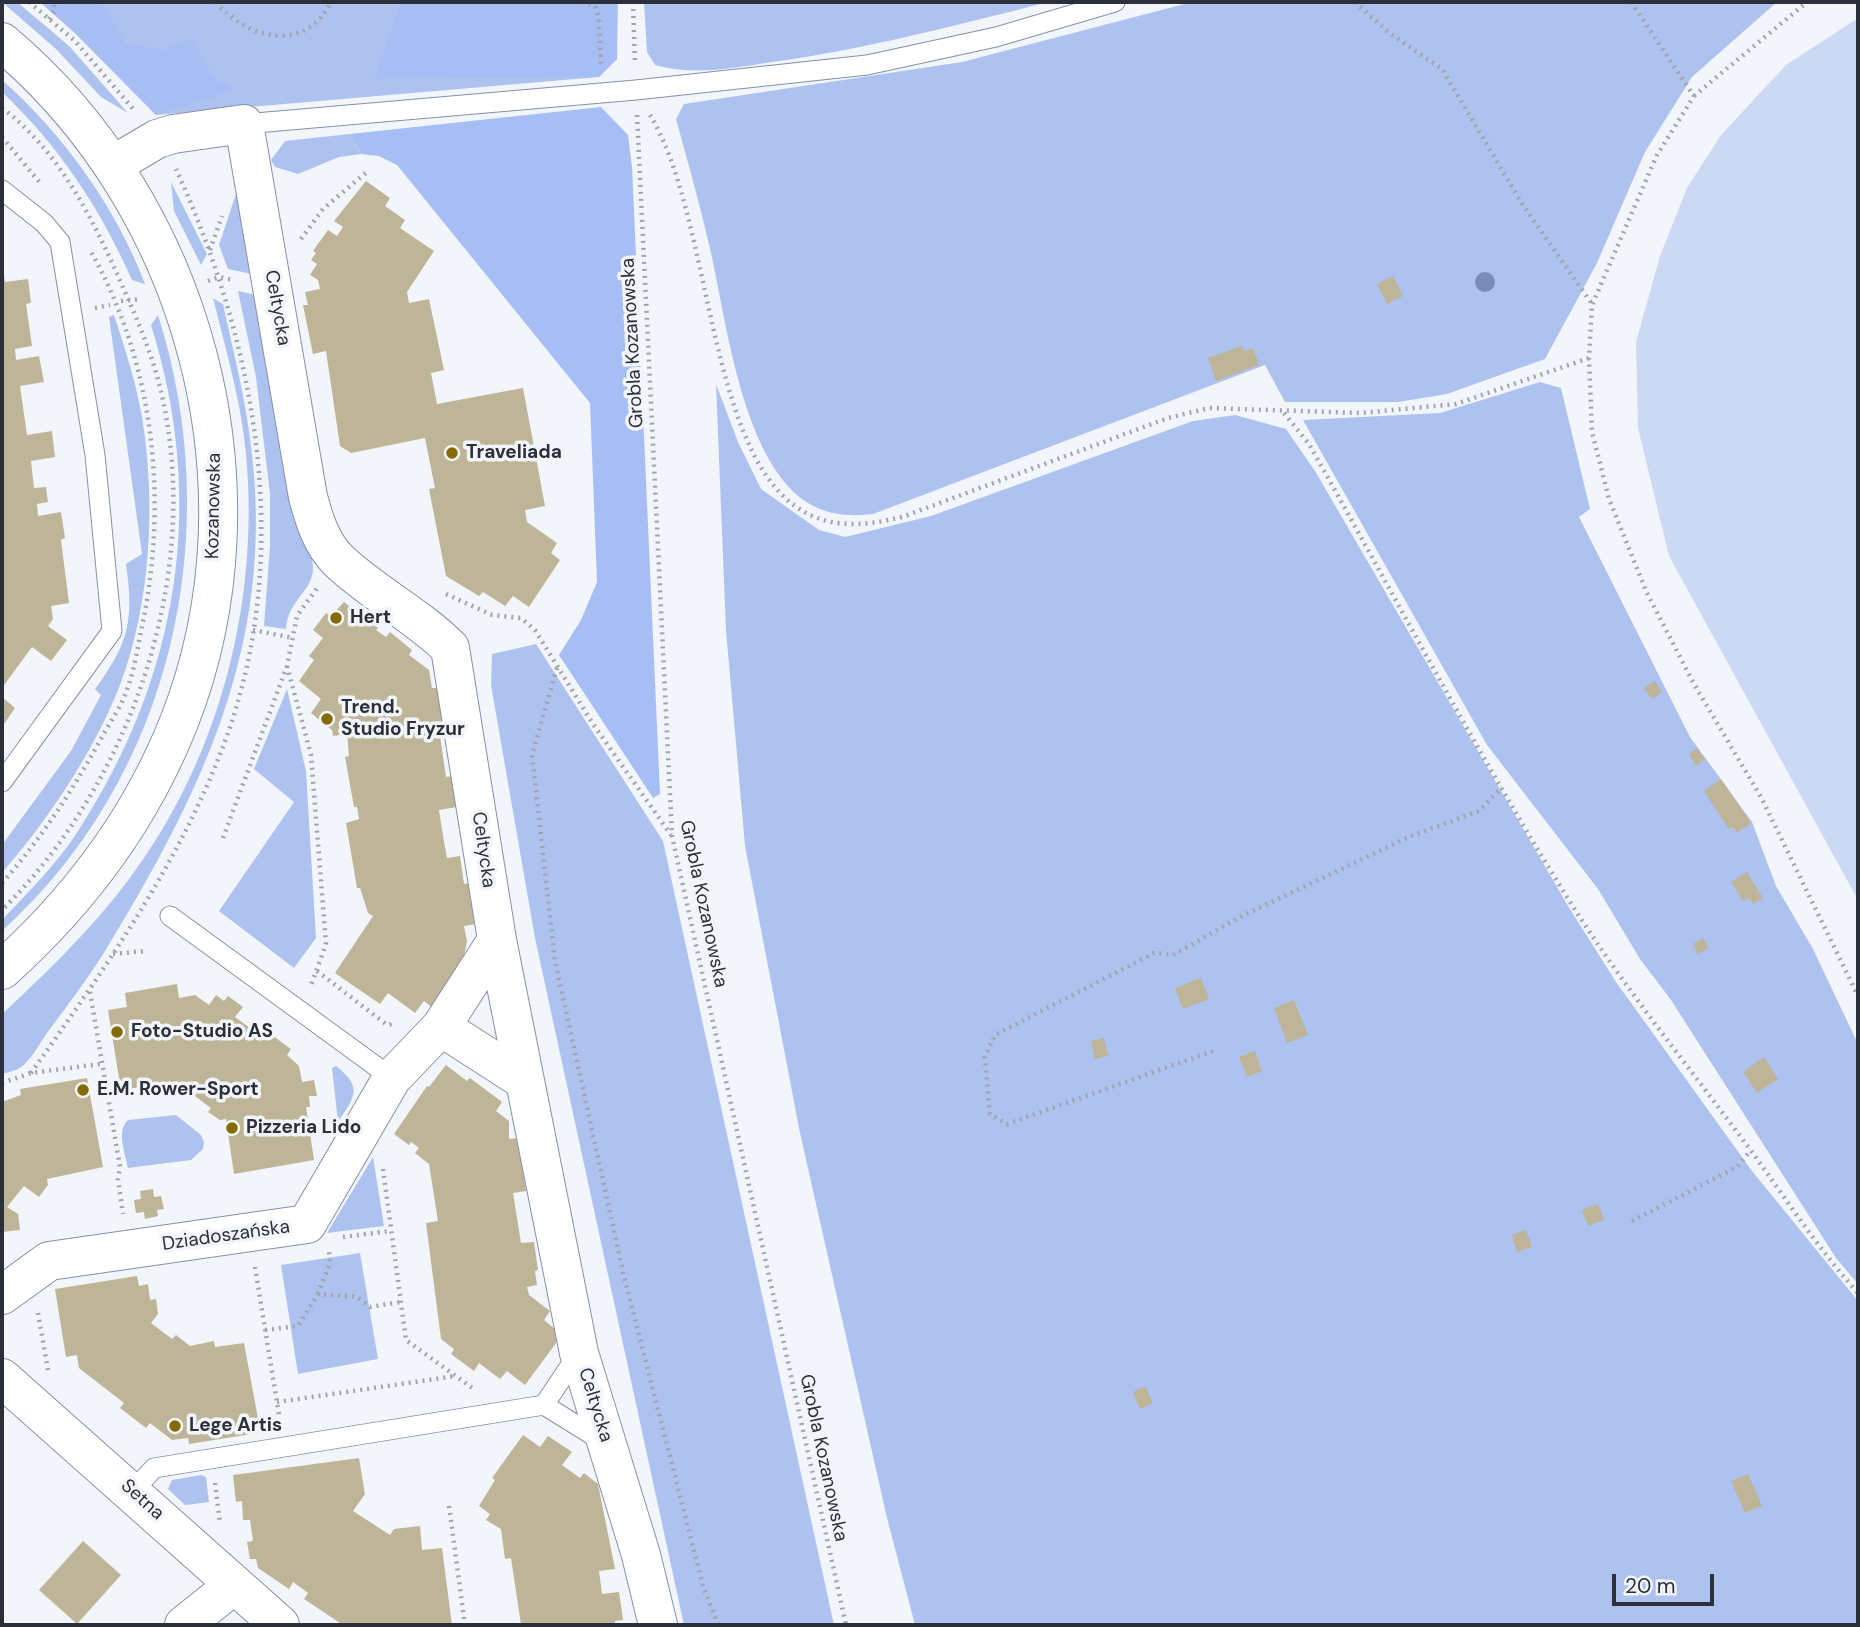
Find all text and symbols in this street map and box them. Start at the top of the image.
street label: Grobla Kozanowska [617,257,649,429]
street label: Celtycka [259,268,295,348]
place label: Traveliada [466,442,562,464]
marker: Traveliada [444,445,460,461]
street label: Kozanowska [202,453,226,559]
place label: Hert [350,607,391,629]
marker: Hert [328,610,344,626]
place label: Trend. Studio Fryzur [341,697,465,741]
marker: Trend. Studio Fryzur [319,711,335,727]
street label: Celtycka [466,811,500,889]
street label: Grobla Kozanowska [674,818,732,990]
place label: Foto-Studio AS [131,1021,273,1043]
marker: Foto-Studio AS [109,1024,125,1040]
place label: E.M. Rower-Sport [97,1079,259,1101]
marker: E.M. Rower-Sport [75,1082,91,1098]
place label: Pizzeria Lido [246,1117,361,1139]
marker: Pizzeria Lido [224,1120,240,1136]
street label: Dziadoszańska [161,1216,291,1256]
street label: Celtycka [573,1365,617,1445]
street label: Grobla Kozanowska [794,1372,852,1544]
place label: Lege Artis [189,1415,282,1437]
marker: Lege Artis [167,1418,183,1434]
street label: Setna [116,1475,168,1525]
scale bar [1615,1560,1716,1604]
text: 20 m [1625,1572,1676,1600]

